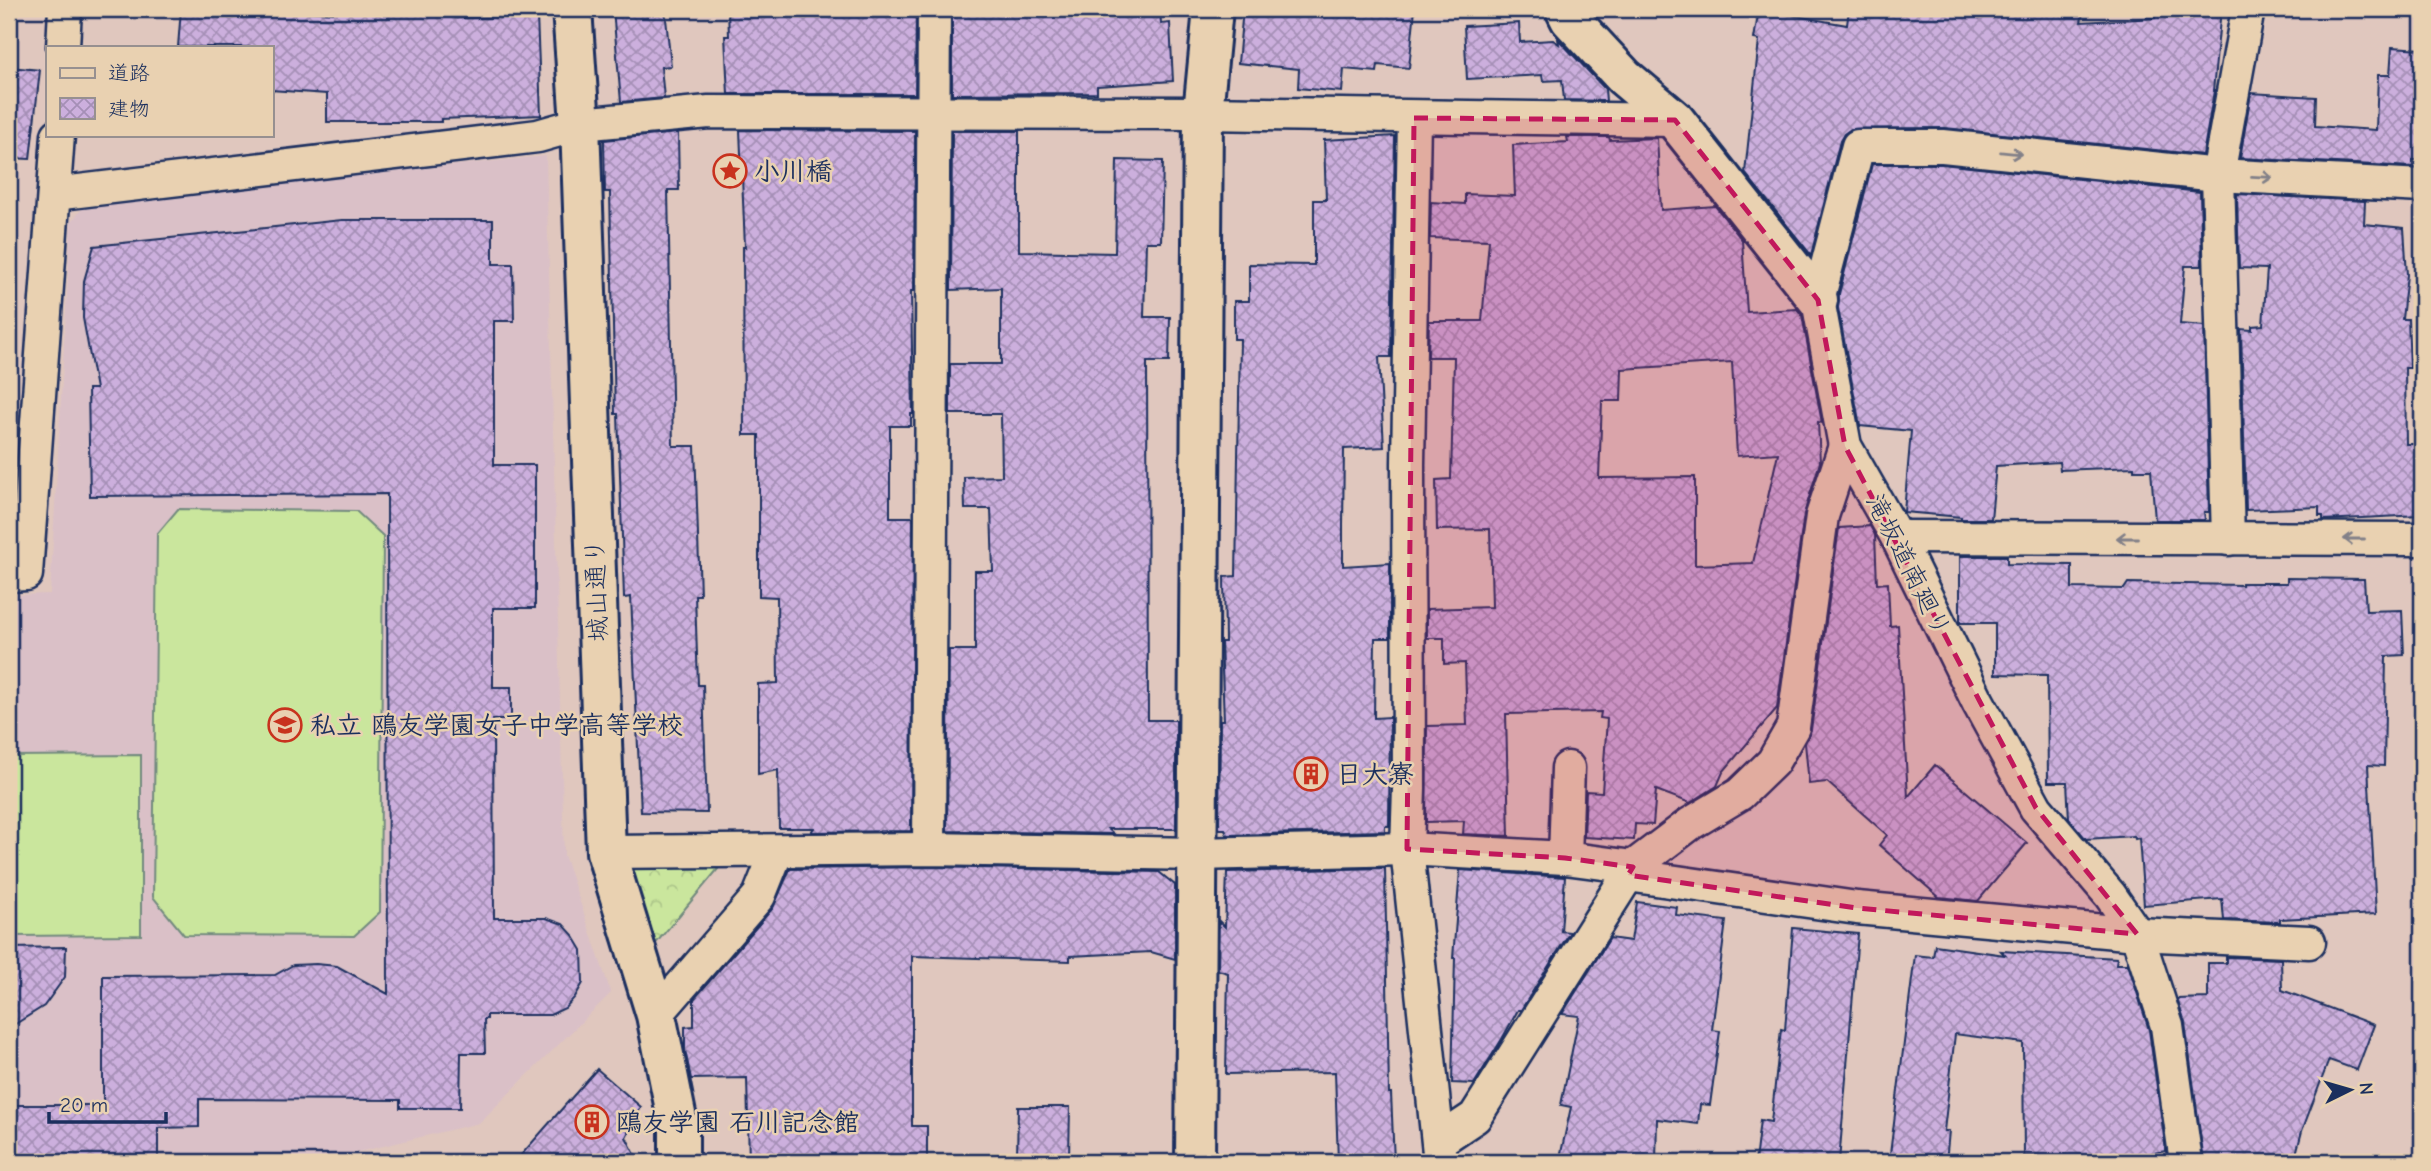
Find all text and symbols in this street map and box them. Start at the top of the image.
legend [46,46,273,136]
text: 道路 [108,61,150,85]
text: 建物 [108,97,150,121]
one-way arrow [1999,147,2022,160]
place icon: 小川橋 [711,152,749,190]
place label: 小川橋 [754,157,832,187]
one-way arrow [2250,171,2273,184]
street label: 滝坂道南廻り [1859,489,1957,642]
one-way arrow [2115,531,2138,545]
one-way arrow [2343,532,2366,546]
street label: 城山通り [580,537,614,642]
school or university icon: 私立 鴎友学園女子中学高等学校 [266,706,304,744]
place label: 私立 鴎友学園女子中学高等学校 [310,711,683,741]
building icon: 日大寮 [1292,755,1330,793]
place label: 日大寮 [1336,760,1414,790]
north arrow [2316,1056,2386,1126]
scale bar [49,1080,166,1124]
text: N [2354,1081,2377,1096]
text: 20 m [60,1093,108,1117]
building icon: 鴎友学園 石川記念館 [573,1103,611,1141]
place label: 鴎友学園 石川記念館 [616,1108,859,1138]

